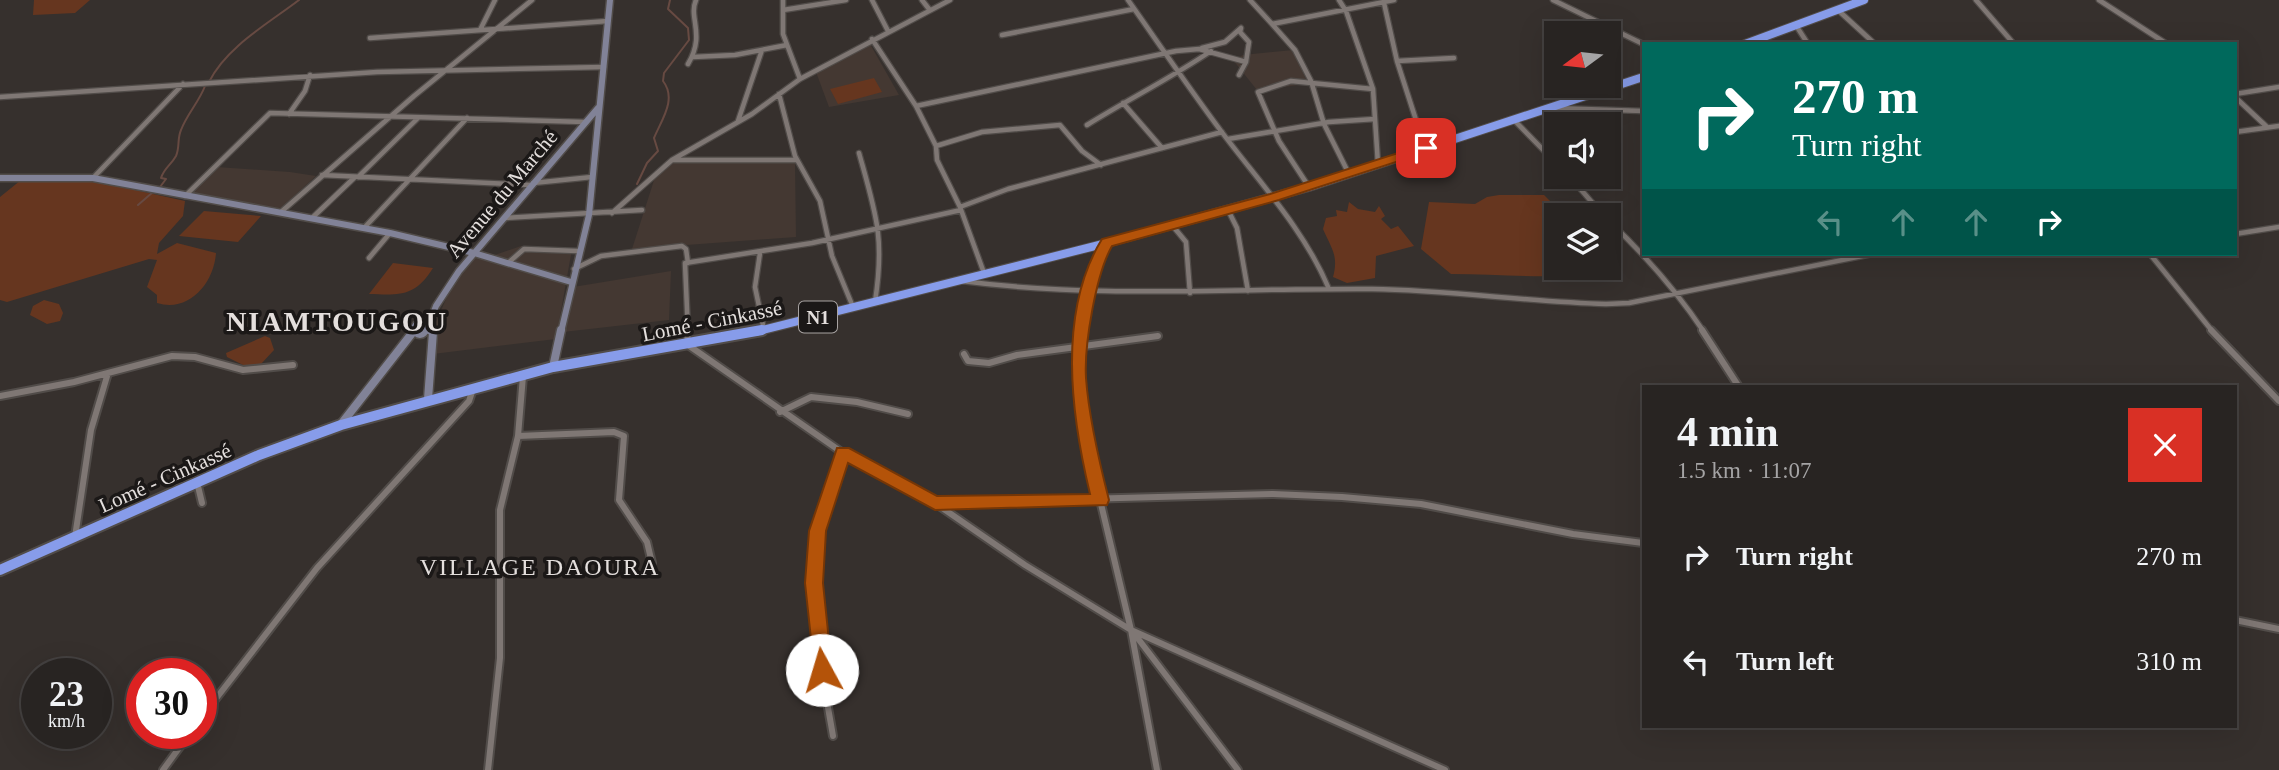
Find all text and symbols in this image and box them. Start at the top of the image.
north arrow [1544,21,1620,98]
map controls [1544,21,1621,280]
text: 270 m [1792,69,1919,124]
icon: right [1677,70,1768,161]
button: sound [1544,112,1621,189]
pin [1396,118,1456,178]
street label: Avenue du Marché [442,125,562,263]
text: Turn right [1792,127,1922,163]
icon: arrive [1407,129,1445,167]
button: layers [1544,203,1621,280]
icon: left [1811,203,1849,241]
icon: ahead [1884,203,1922,241]
icon: ahead [1957,203,1995,241]
icon: right [2030,203,2068,241]
street label: Lomé - Cinkassé [640,296,784,346]
road number: N1 [799,302,837,332]
district label: NIAMTOUGOU [226,306,448,337]
button: close [2128,408,2202,482]
text: 4 min [1677,409,1779,455]
street label: Lomé - Cinkassé [95,438,235,518]
text: 1.5 km · 11:07 [1677,458,1812,483]
icon: right [1677,538,1715,576]
text: Turn right [1736,542,1853,571]
text: 270 m [2136,542,2202,571]
district label: VILLAGE DAOURA [420,554,660,580]
position arrow [785,633,859,707]
icon: left [1677,643,1715,681]
text: Turn left [1736,647,1834,676]
text: 310 m [2136,647,2202,676]
speed limit sign: 30 [126,658,217,749]
text: 23 [49,675,84,714]
text: km/h [48,711,85,731]

